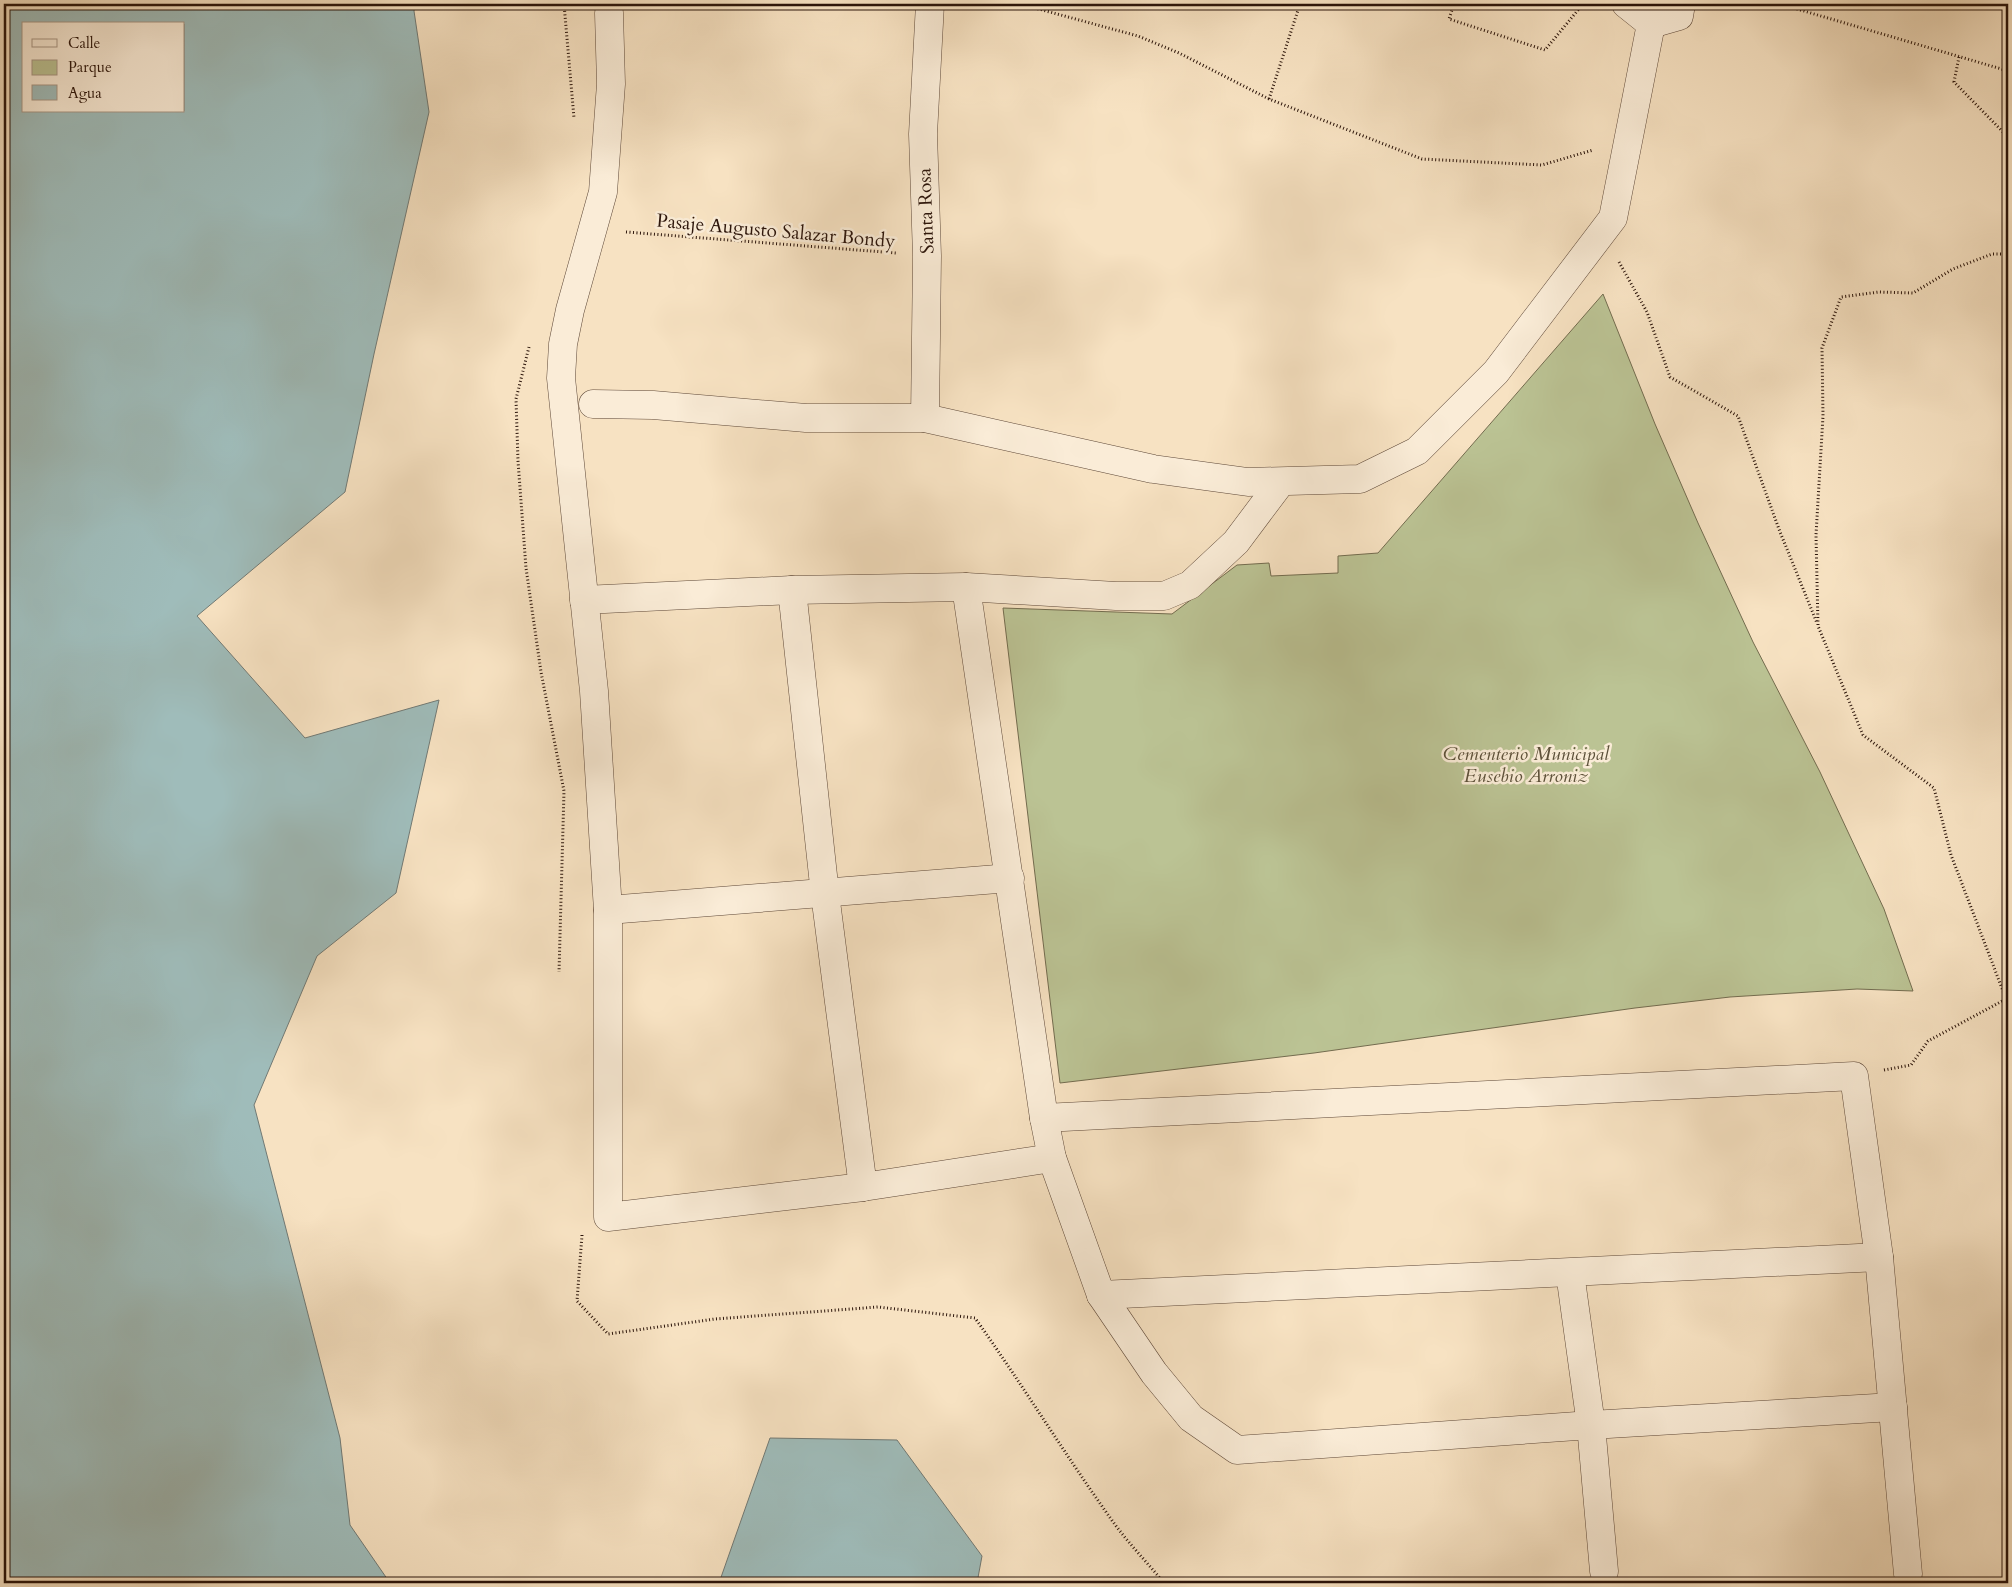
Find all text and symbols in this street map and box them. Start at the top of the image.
legend [22,22,185,112]
text: Calle [68,33,101,53]
text: Parque [68,57,112,77]
text: Agua [68,83,102,103]
street label: Santa Rosa [912,168,940,254]
street label: Pasaje Augusto Salazar Bondy [655,208,896,254]
park label: Cementerio Municipal Eusebio Arroniz [1443,741,1610,789]

